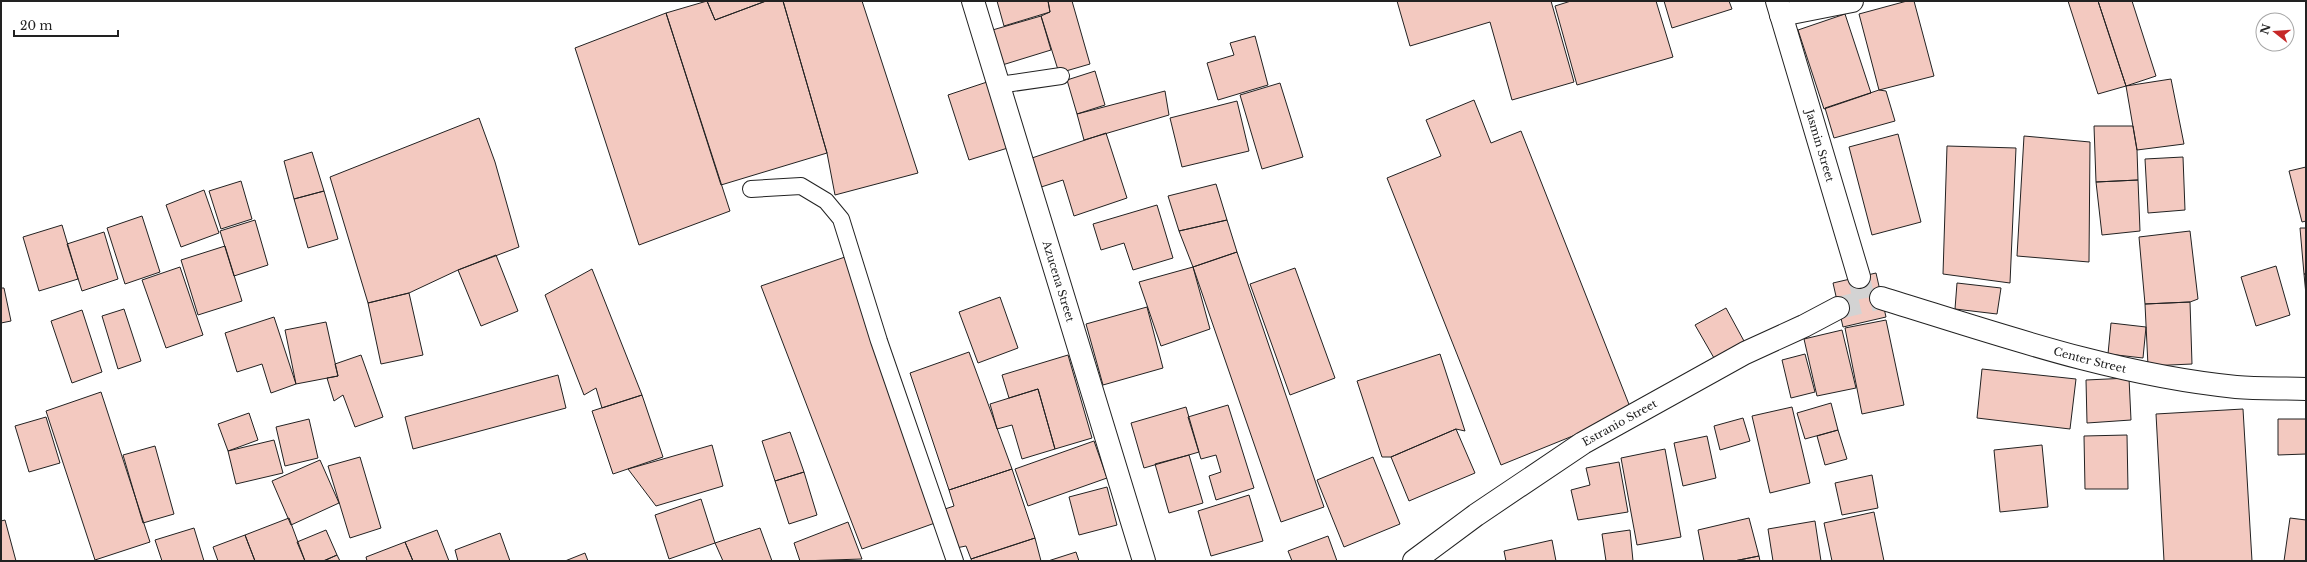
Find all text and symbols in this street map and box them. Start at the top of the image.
scale bar [14,12,118,38]
north arrow [2255,12,2295,52]
text: 20 m [20,18,52,33]
text: N [2257,21,2274,36]
street label: Jasmin Street [1802,106,1838,184]
street label: Azucena Street [1039,238,1078,324]
street label: Center Street [2052,344,2128,376]
street label: Estranio Street [1580,396,1660,449]

